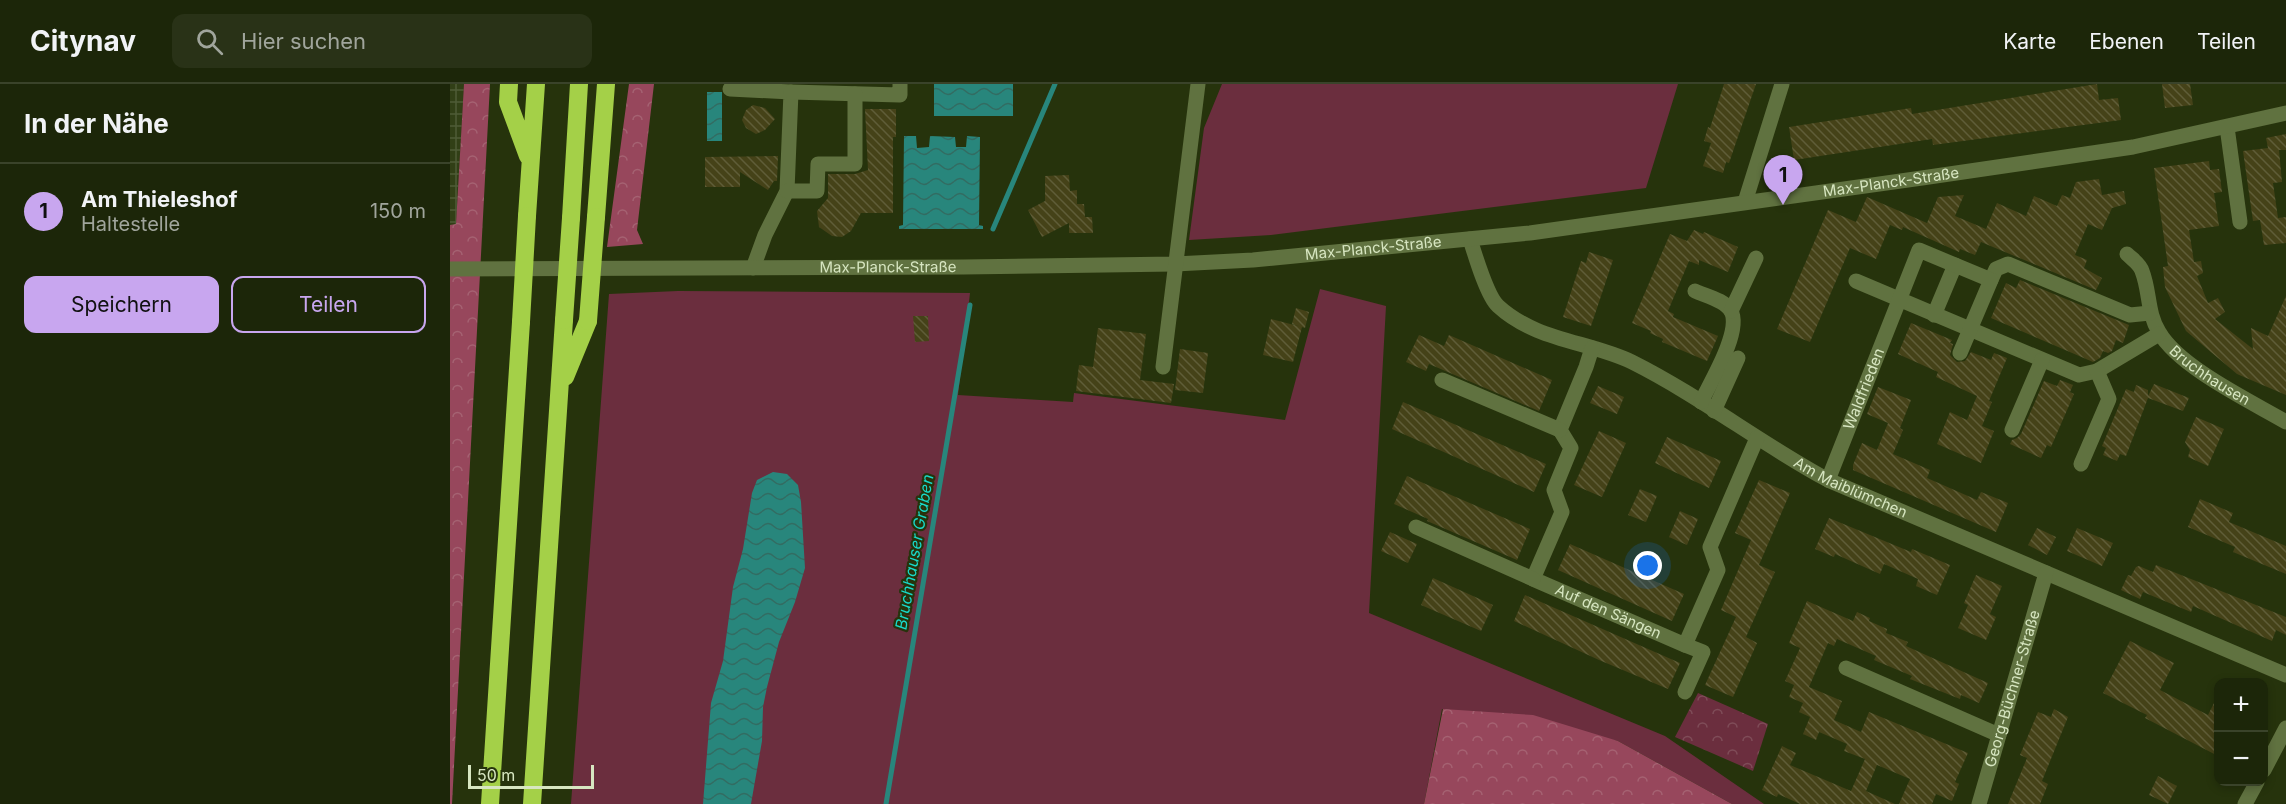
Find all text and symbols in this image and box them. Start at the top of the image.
search box [172,14,592,68]
text: Citynav [30,24,136,58]
icon: search [193,25,226,58]
text: Hier suchen [241,28,366,54]
text: Karte [2003,29,2056,54]
text: Ebenen [2089,29,2164,54]
text: Teilen [2197,29,2256,54]
text: In der Nähe [24,108,169,139]
pin: 1 [1764,156,1802,205]
street label: Max-Planck-Straße [1822,163,1960,201]
text: Am Thieleshof [81,186,238,212]
text: 1 [39,199,48,223]
text: 150 m [370,199,426,223]
text: Haltestelle [81,212,180,236]
street label: Max-Planck-Straße [1304,232,1442,264]
street label: Max-Planck-Straße [819,257,957,277]
button: Speichern [24,276,219,333]
button: Teilen [231,276,426,333]
street label: Bruchhausen [2165,341,2254,409]
street label: Waldfrieden [1839,345,1888,432]
street label: Am Maiblümchen [1790,453,1910,522]
water label: Bruchhauser Graben [890,473,938,631]
your location [1633,551,1662,580]
street label: Auf den Sängen [1553,580,1664,643]
street label: Georg-Büchner-Straße [1980,608,2044,769]
map controls [2214,678,2268,786]
button: + [2214,678,2268,732]
button: − [2214,732,2268,786]
scale bar [468,762,594,790]
text: 50 m [477,765,515,785]

